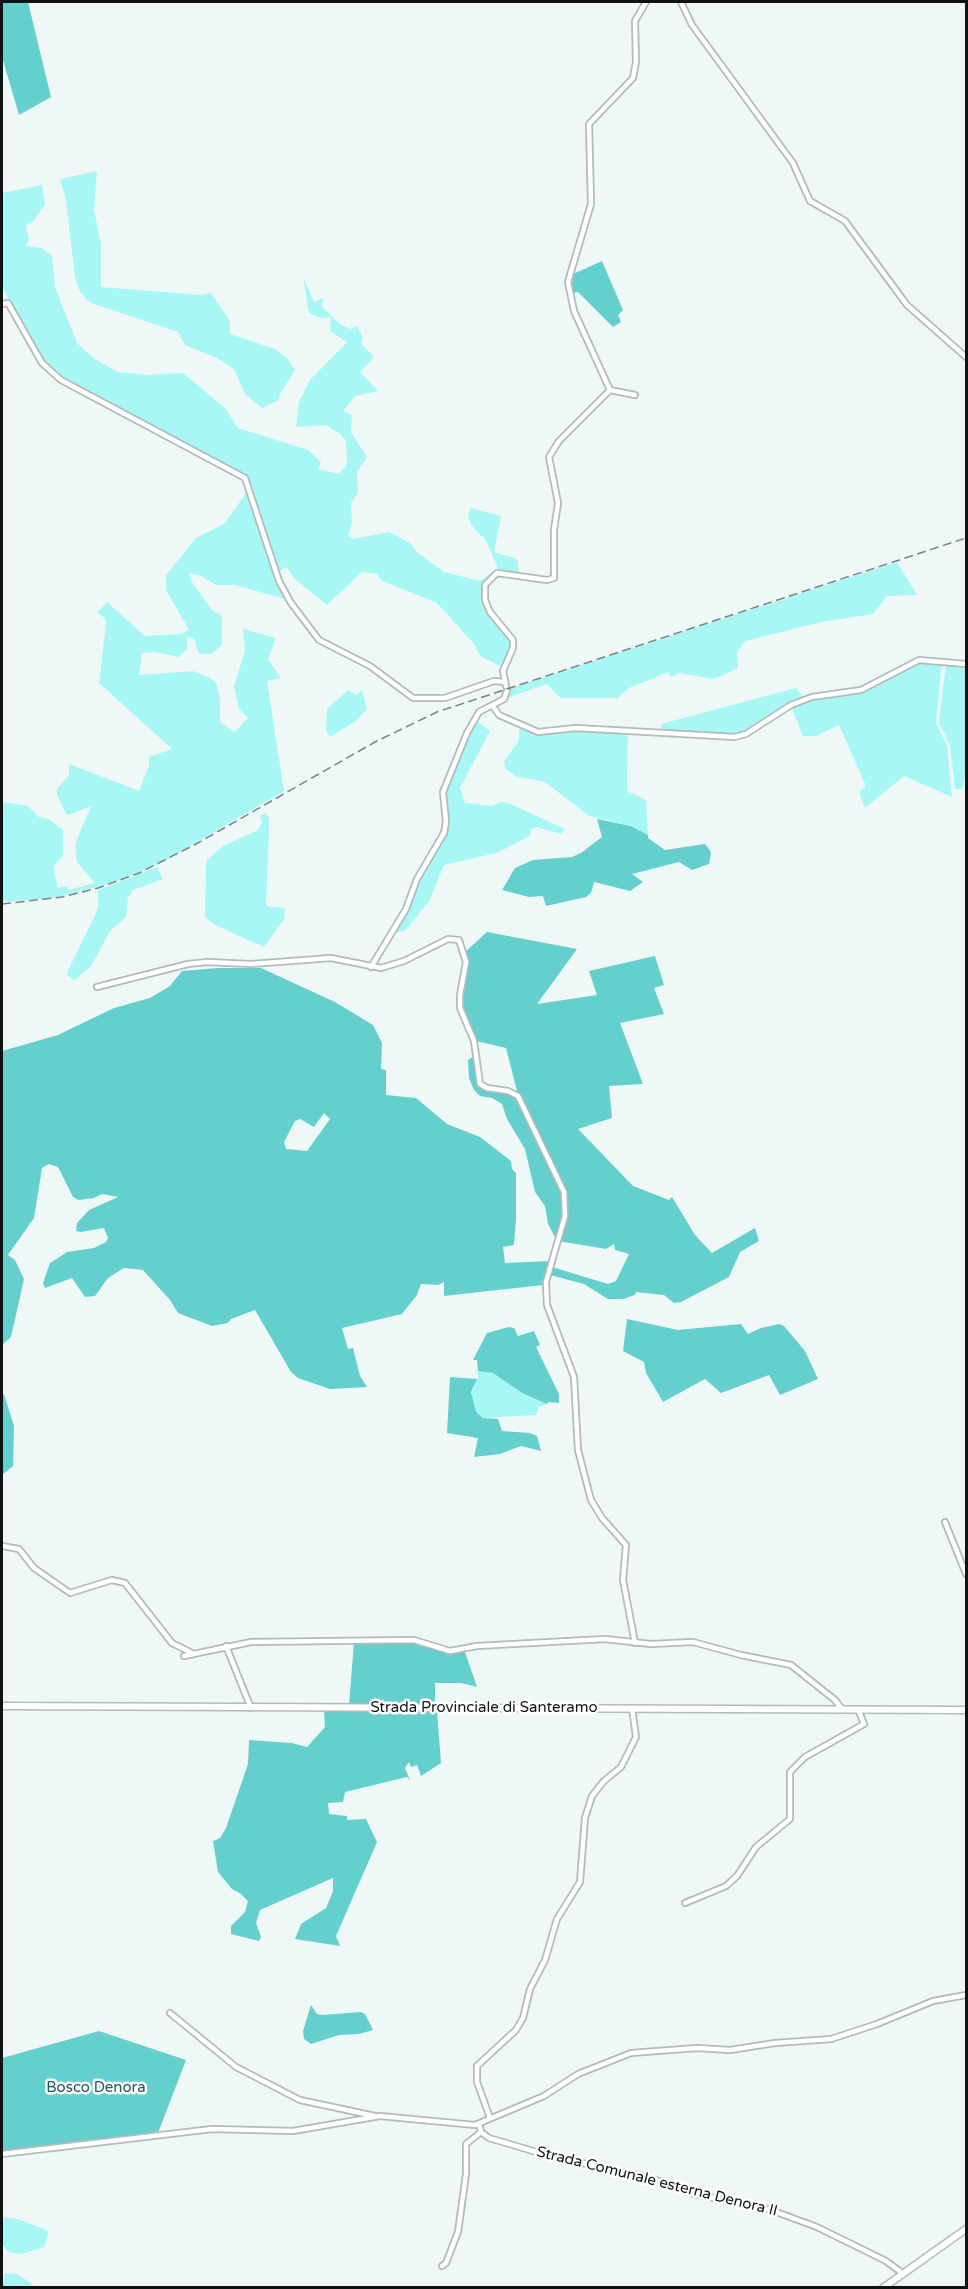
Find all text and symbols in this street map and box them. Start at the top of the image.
street label: Strada Provinciale di Santeramo [370,1699,598,1717]
park label: Bosco Denora [46,2079,146,2097]
street label: Strada Comunale esterna Denora II [535,2143,779,2221]

